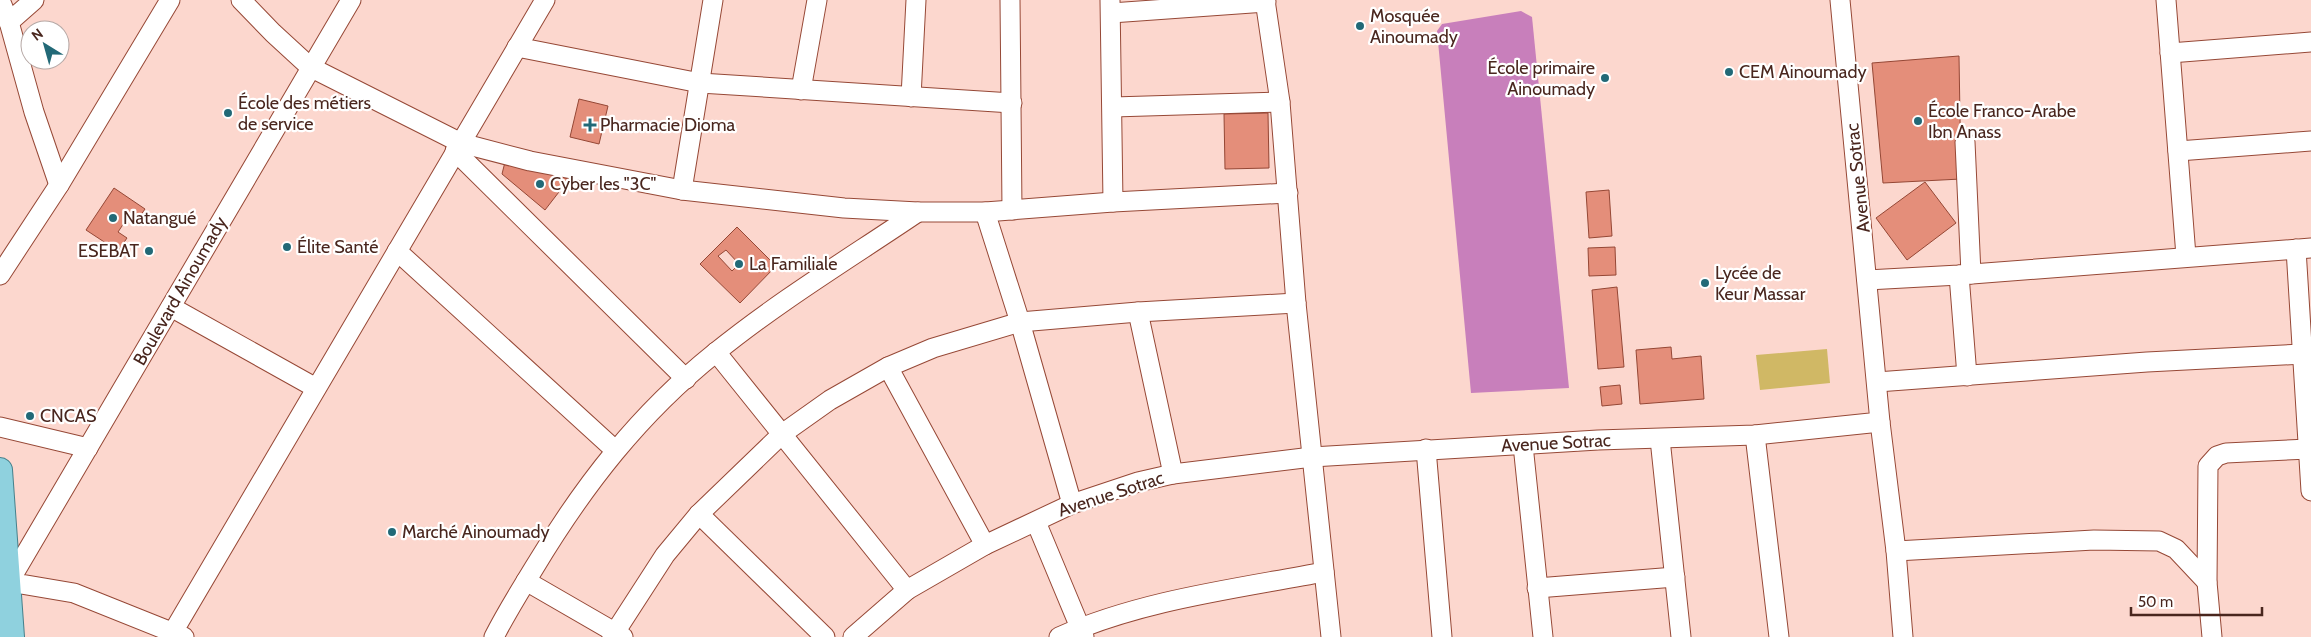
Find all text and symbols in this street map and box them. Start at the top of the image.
place label: Mosquée Ainoumady [1370,5,1458,48]
north arrow [20,20,70,70]
marker: Mosquée Ainoumady [1354,20,1366,32]
text: N [28,24,47,45]
place label: École primaire Ainoumady [1488,57,1595,100]
place label: CEM Ainoumady [1739,61,1867,83]
marker: CEM Ainoumady [1723,66,1735,78]
marker: École primaire Ainoumady [1599,72,1611,84]
place label: École des métiers de service [238,92,371,135]
place label: École Franco-Arabe Ibn Anass [1928,100,2076,143]
marker: École des métiers de service [222,107,234,119]
place label: Pharmacie Dioma [600,114,735,136]
marker: École Franco-Arabe Ibn Anass [1912,115,1924,127]
marker: Pharmacie Dioma [584,119,596,131]
street label: Avenue Sotrac [1841,122,1875,234]
place label: Cyber les "3C" [550,173,656,195]
marker: Cyber les "3C" [534,178,546,190]
place label: Natangué [123,207,196,229]
marker: Natangué [107,212,119,224]
street label: Boulevard Ainoumady [128,213,232,369]
place label: Élite Santé [297,236,379,258]
place label: ESEBAT [78,240,139,262]
marker: Élite Santé [281,241,293,253]
marker: ESEBAT [143,245,155,257]
place label: La Familiale [749,253,837,275]
marker: La Familiale [733,258,745,270]
place label: Lycée de Keur Massar [1715,262,1806,305]
marker: Lycée de Keur Massar [1699,277,1711,289]
place label: CNCAS [40,405,96,427]
marker: CNCAS [24,410,36,422]
street label: Avenue Sotrac [1501,429,1611,457]
street label: Avenue Sotrac [1055,467,1167,521]
place label: Marché Ainoumady [402,521,550,543]
marker: Marché Ainoumady [386,526,398,538]
scale bar [2131,584,2262,616]
text: 50 m [2138,593,2173,611]

